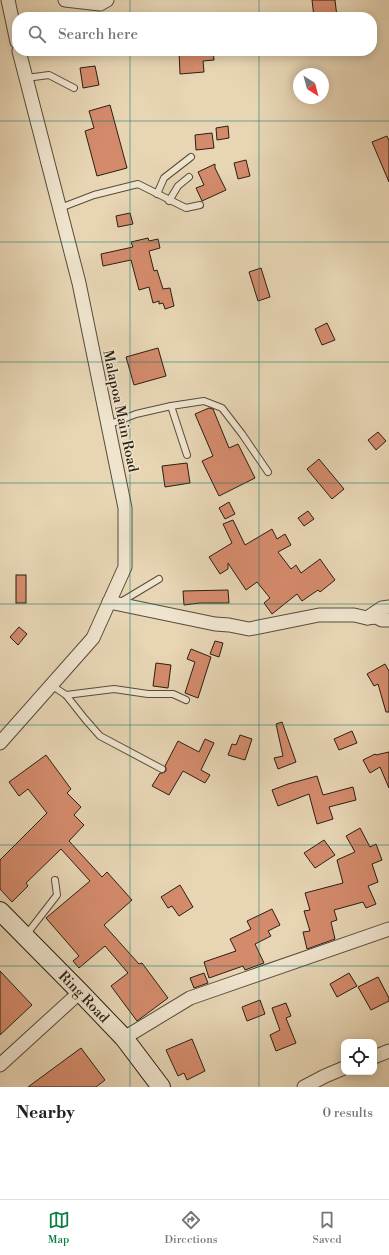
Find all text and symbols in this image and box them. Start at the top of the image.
search box [12,12,377,56]
icon: search [26,23,48,45]
text: Search here [58,25,138,44]
north arrow [293,68,329,104]
street label: Malapoa Main Road [98,349,142,474]
street label: Ring Road [54,968,113,1027]
map controls [341,1039,377,1075]
button: locate [341,1039,377,1075]
text: Nearby [16,1102,75,1124]
text: 0 results [322,1105,373,1121]
tab: Map [48,1209,70,1247]
tab: Directions [165,1209,218,1247]
tab: Saved [313,1209,341,1247]

